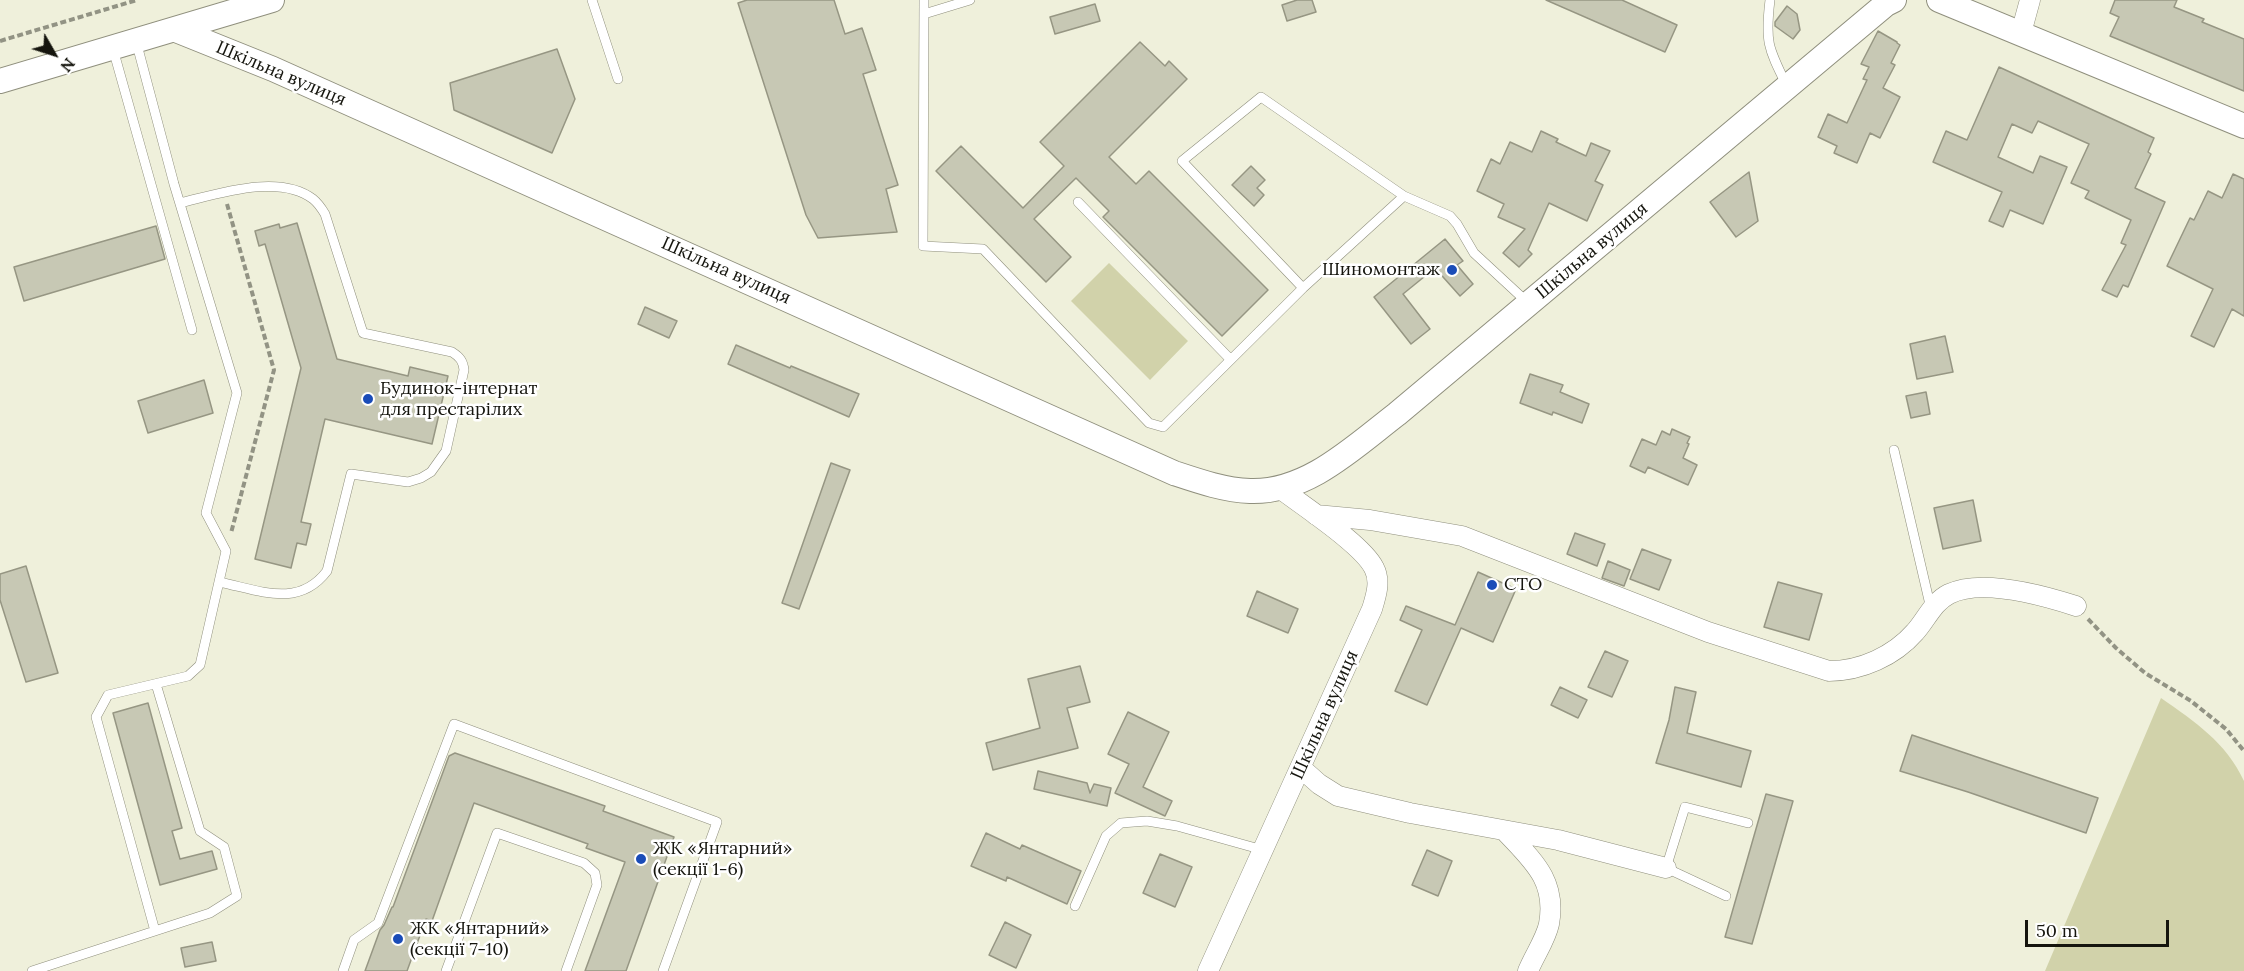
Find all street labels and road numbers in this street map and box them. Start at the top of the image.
street label: Шкільна вулиця [213,37,349,111]
street label: Шкільна вулиця [1532,198,1652,304]
street label: Шкільна вулиця [658,233,794,309]
street label: Шкільна вулиця [1287,647,1363,783]

